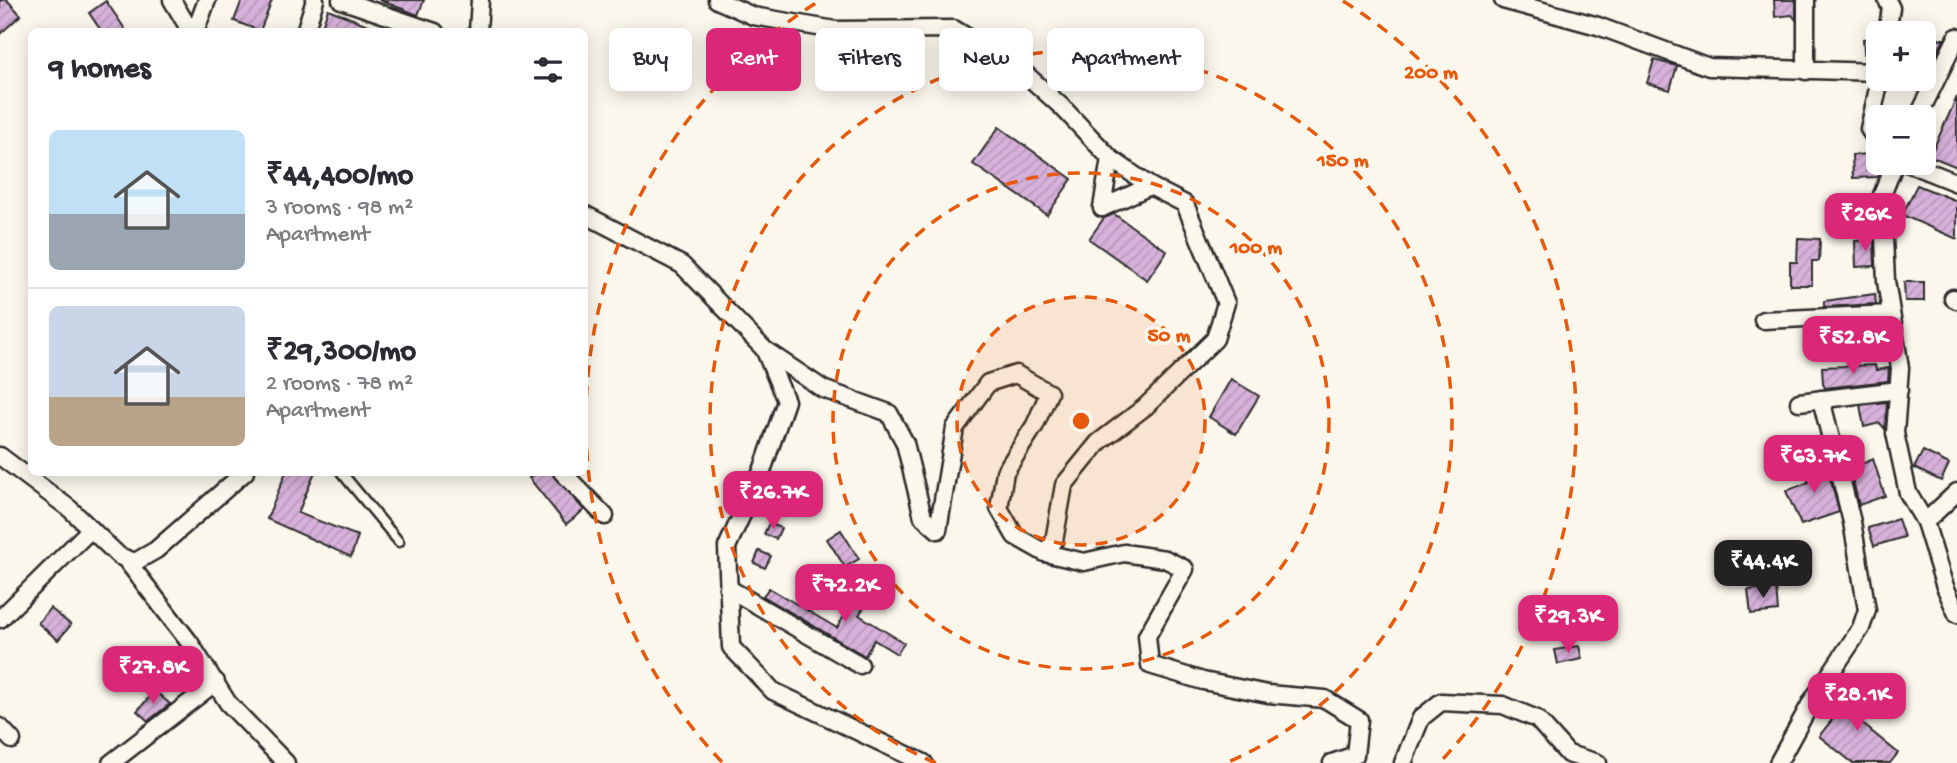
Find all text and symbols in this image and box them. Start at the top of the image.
map controls [1866,21,1936,175]
button: + [1866,21,1936,91]
chip: Buy [609,28,692,91]
chip: Rent [706,28,801,91]
chip: Filters [815,28,925,91]
chip: New [939,28,1033,91]
chip: Apartment [1047,28,1204,91]
icon: filters [529,51,567,89]
text: 9 homes [49,53,151,88]
text: 200 m [1404,62,1458,87]
button: − [1866,105,1936,175]
text: 150 m [1316,150,1369,175]
icon: home [105,158,189,242]
text: ₹44,400/mo [266,160,413,195]
pin: ₹26K [1824,194,1906,253]
text: 3 rooms · 98 m² [266,195,413,222]
text: ₹26K [1841,202,1889,229]
text: Apartment [266,222,370,249]
text: 100 m [1229,237,1282,262]
pin: ₹52.8K [1796,316,1910,376]
text: 50 m [1148,325,1191,350]
text: ₹52.8K [1818,325,1888,352]
icon: home [105,334,189,418]
text: ₹29,300/mo [266,336,416,371]
text: 2 rooms · 78 m² [266,371,413,398]
text: Apartment [266,398,370,425]
centre of rings [1069,409,1093,433]
pin: ₹63.7K [1757,435,1871,495]
text: ₹63.7K [1780,444,1848,471]
pin: ₹26.7K [716,472,830,531]
text: ₹26.7K [739,480,807,507]
pin: ₹44.4K [1706,540,1820,600]
text: ₹44.4K [1730,549,1796,576]
pin: ₹72.2K [788,564,902,624]
text: ₹72.2K [811,573,879,600]
pin: ₹29.3K [1511,596,1625,655]
text: ₹29.3K [1534,604,1602,631]
pin: ₹27.8K [96,646,210,706]
text: ₹27.8K [119,655,187,682]
pin: ₹28.1K [1800,674,1914,733]
text: ₹28.1K [1824,682,1890,709]

